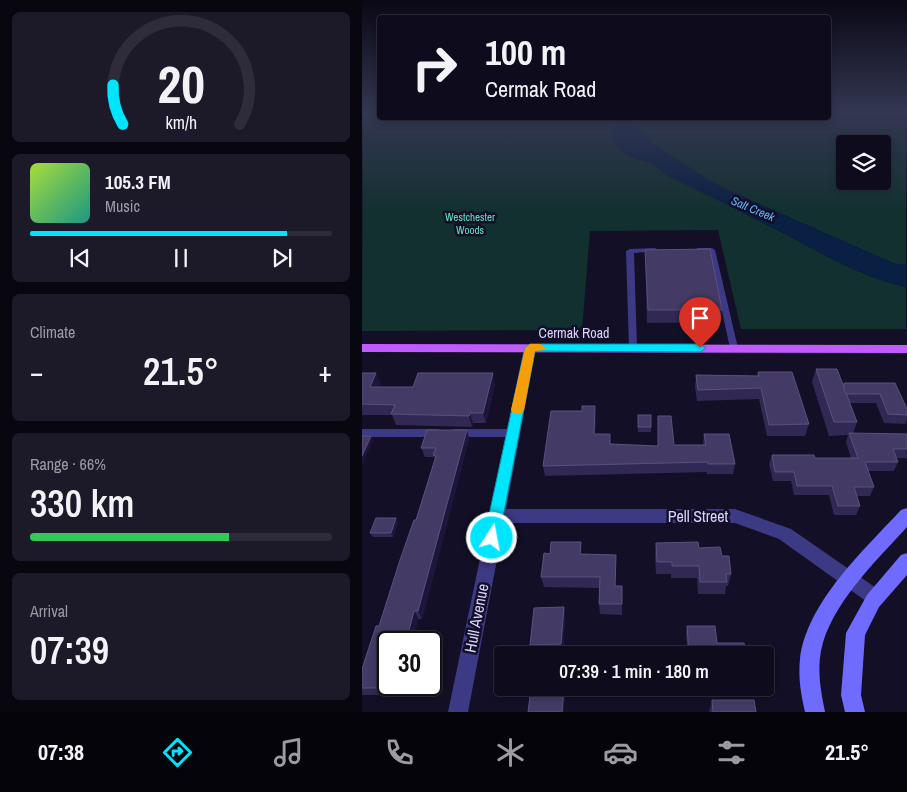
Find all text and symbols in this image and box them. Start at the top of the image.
text: 100 m [485,29,566,76]
icon: right [402,35,467,100]
text: 20 [157,49,205,119]
text: Cermak Road [485,74,596,104]
text: km/h [165,111,197,135]
map controls [836,135,891,190]
button: layers [836,135,891,190]
text: 105.3 FM [105,169,171,195]
water label: Salt Creek [729,193,778,226]
text: Music [105,195,140,217]
park label: Westchester Woods [445,210,495,237]
icon: previous [66,244,94,272]
icon: pause [167,244,195,272]
icon: next [268,244,296,272]
pin [679,297,721,348]
icon: arrive [686,304,714,332]
text: Climate [30,321,75,343]
street label: Cermak Road [539,324,609,342]
text: 21.5° [143,346,219,397]
text: − [30,353,43,391]
text: + [319,353,332,391]
text: Range · 66% [30,453,106,475]
text: 330 km [30,478,134,529]
street label: Pell Street [668,505,729,527]
position arrow [465,511,517,563]
street label: Hull Avenue [459,582,493,654]
text: Arrival [30,600,68,622]
text: 07:39 [30,625,109,676]
speed limit sign: 30 [377,631,442,696]
text: 07:39 · 1 min · 180 m [559,658,709,684]
icon: directions [160,735,195,770]
icon: music [271,735,306,770]
icon: phone [382,735,417,770]
icon: climate [493,735,528,770]
icon: car [603,735,638,770]
icon: filters [714,735,749,770]
text: 07:38 [38,737,84,767]
text: 21.5° [825,737,869,767]

